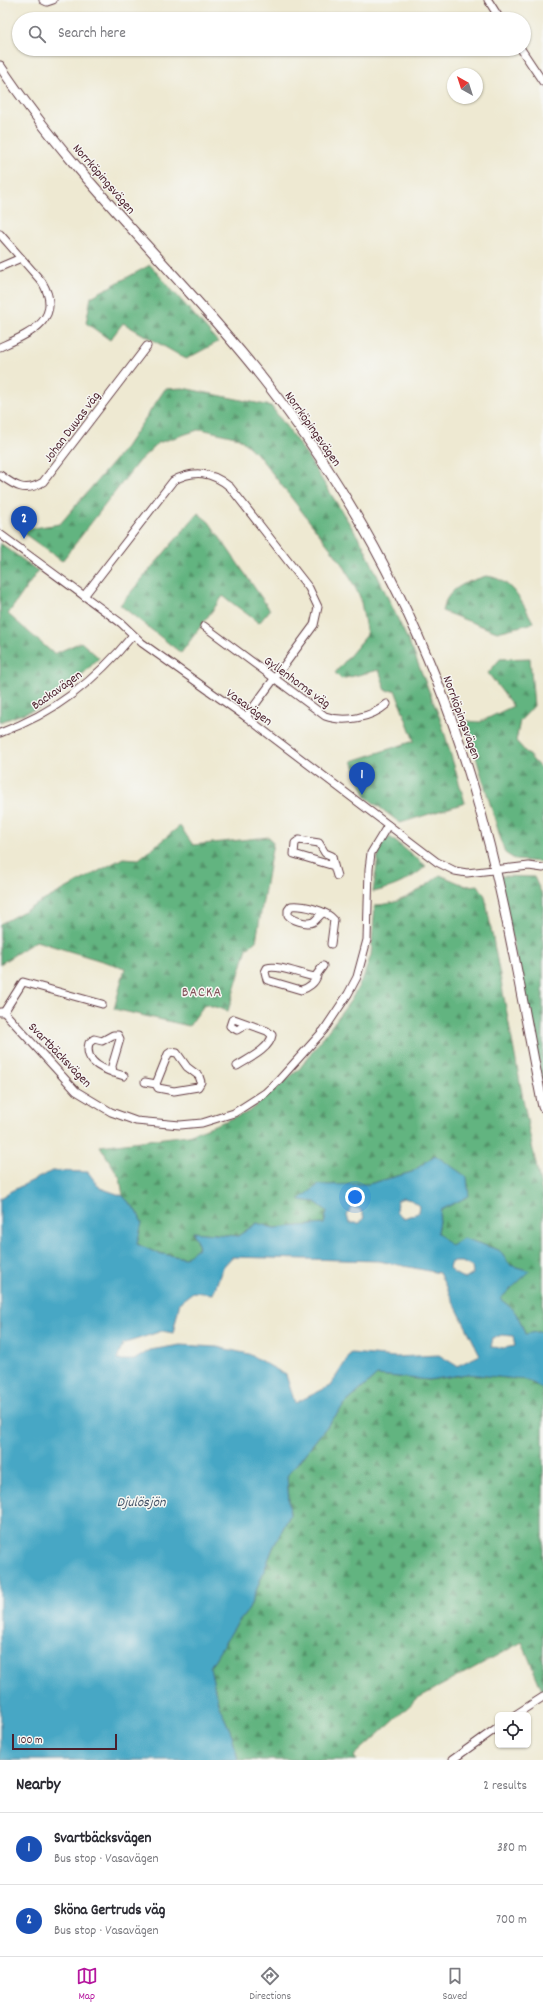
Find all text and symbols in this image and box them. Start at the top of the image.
search box [12,12,531,56]
icon: search [26,23,48,45]
text: Search here [58,23,126,45]
north arrow [447,68,483,104]
street label: Norrköpingsvägen [67,140,139,219]
street label: Johan Duwas väg [40,388,106,467]
street label: Norrköpingsvägen [279,388,345,471]
pin: 2 [11,506,37,539]
street label: Gyllenhorns väg [259,652,334,714]
street label: Backavägen [28,667,87,716]
street label: Norrköpingsvägen [437,673,485,762]
street label: Vasavägen [221,685,276,731]
pin: 1 [349,762,375,795]
district label: BACKA [182,983,222,1003]
street label: Svartbäcksvägen [23,1019,95,1093]
your location [345,1187,365,1207]
water label: Djulösjön [117,1493,166,1513]
map controls [495,1712,531,1748]
button: locate [495,1712,531,1748]
scale bar [12,1732,117,1751]
text: 100 m [18,1733,42,1749]
text: Nearby [16,1774,60,1798]
text: 2 results [483,1777,527,1796]
text: Svartbäcksvägen [54,1828,151,1850]
text: 1 [28,1839,30,1858]
text: 380 m [497,1839,527,1858]
text: Bus stop · Vasavägen [54,1850,158,1869]
text: Sköna Gertruds väg [54,1900,165,1922]
text: 2 [26,1911,32,1930]
text: 700 m [496,1911,527,1930]
text: Bus stop · Vasavägen [54,1922,158,1941]
tab: Map [76,1965,98,2005]
tab: Directions [249,1965,291,2005]
tab: Saved [443,1965,467,2005]

